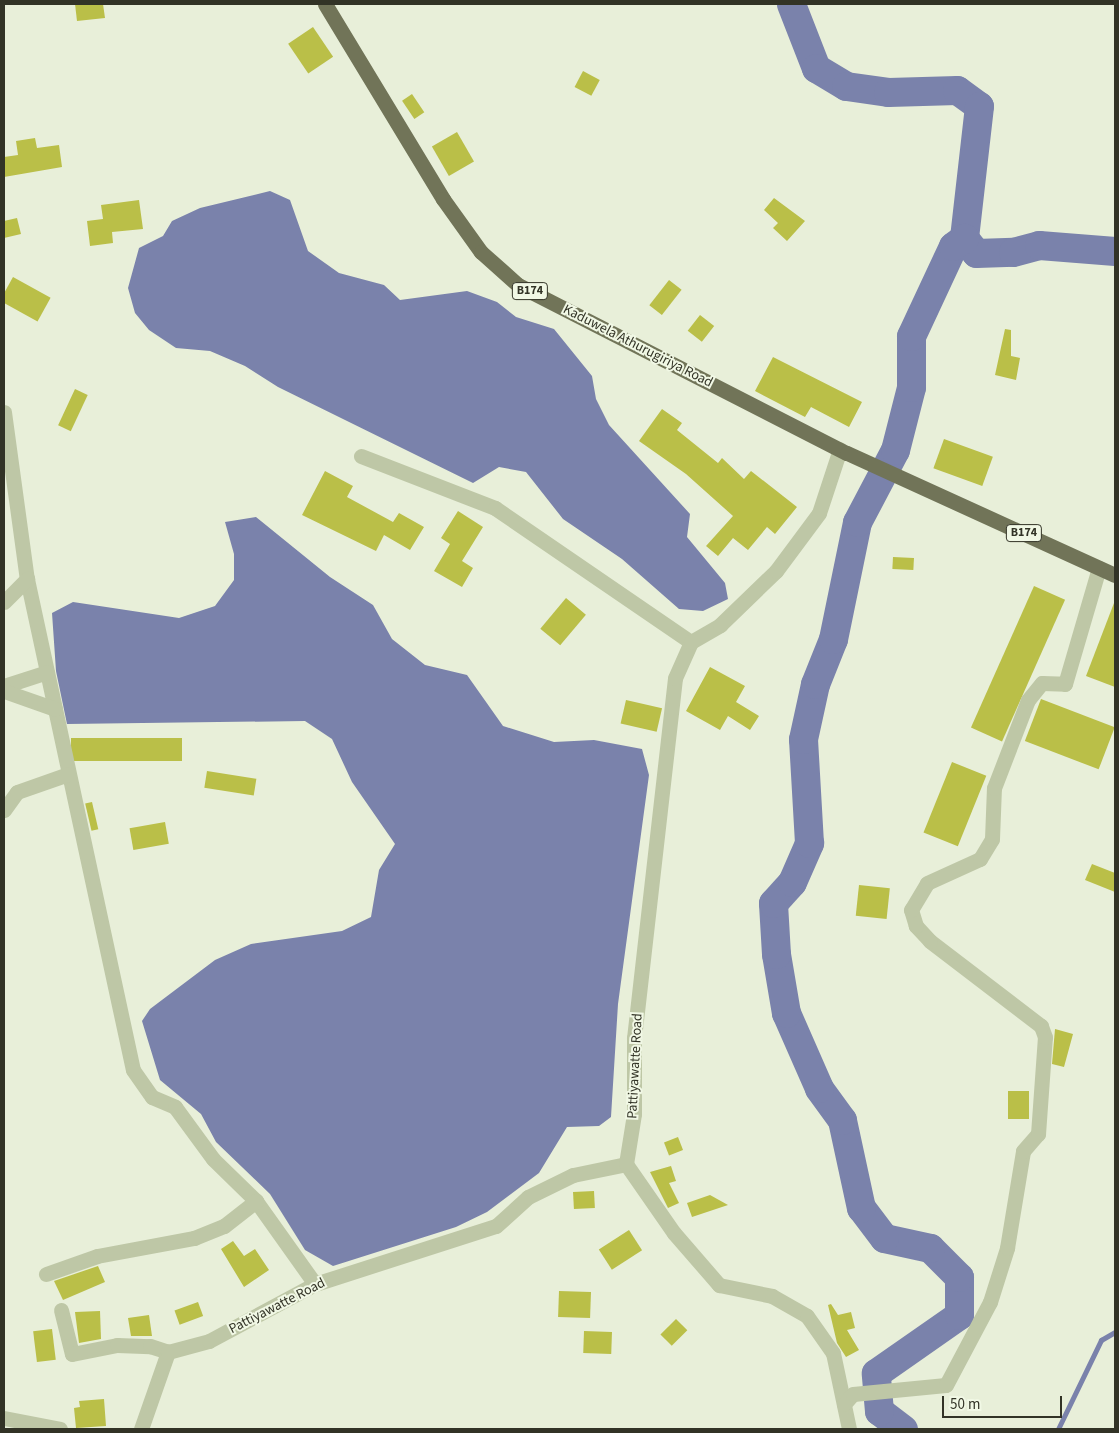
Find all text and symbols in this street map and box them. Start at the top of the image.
road number: B174 [511,282,549,300]
street label: Kaduwela Athurugiriya Road [560,301,716,391]
road number: B174 [1005,524,1043,542]
street label: Pattiyawatte Road [624,1013,646,1119]
street label: Pattiyawatte Road [226,1275,328,1337]
scale bar [944,1386,1064,1418]
text: 50 m [950,1394,980,1415]

